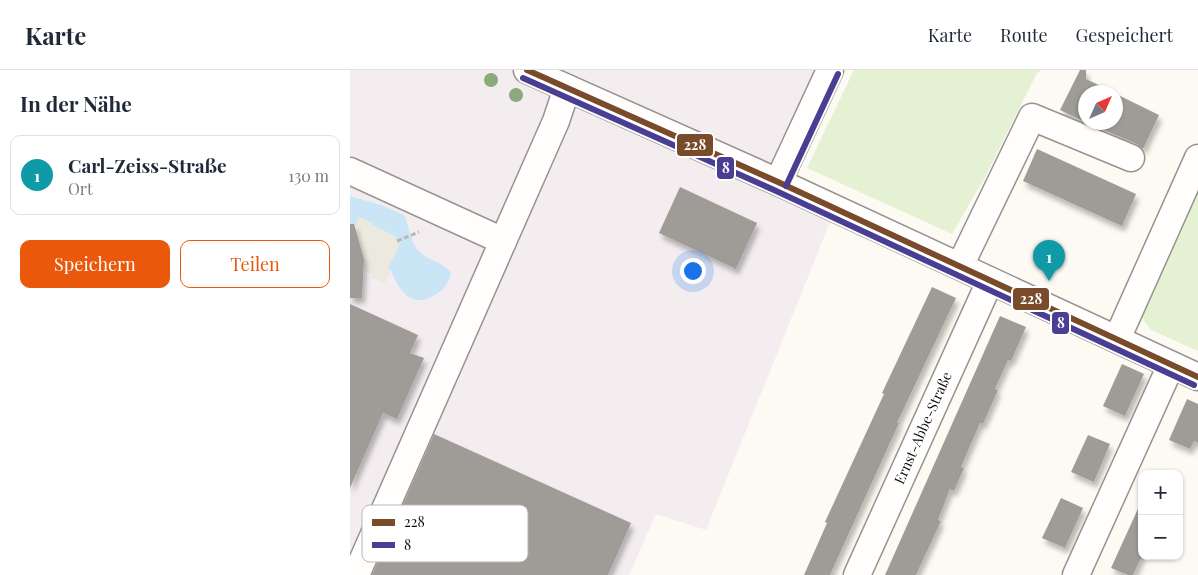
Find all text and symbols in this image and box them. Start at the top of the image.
text: Karte [25,19,86,51]
text: Karte [928,23,972,47]
text: Route [1000,23,1048,47]
text: Gespeichert [1076,23,1173,47]
north arrow [1078,85,1123,130]
text: In der Nähe [20,89,132,117]
line badge: 228 [676,133,714,157]
text: 228 [684,135,706,154]
text: Carl-Zeiss-Straße [68,152,227,178]
line badge: 8 [716,156,735,180]
text: 8 [722,158,730,177]
text: 1 [34,165,40,186]
text: 130 m [288,165,329,186]
text: Ort [68,178,93,199]
button: Speichern [20,240,170,288]
button: Teilen [180,240,330,288]
pin: 1 [1033,240,1065,281]
your location [680,258,706,284]
line badge: 228 [1012,287,1050,311]
text: 228 [1020,289,1042,308]
line badge: 8 [1051,311,1070,335]
text: 8 [1057,313,1065,332]
street label: Ernst-Abbe-Straße [889,369,956,487]
map controls [1138,470,1183,560]
button: + [1138,470,1183,515]
legend [362,505,528,562]
text: 228 [404,512,425,531]
button: − [1138,515,1183,560]
text: 8 [404,535,411,554]

